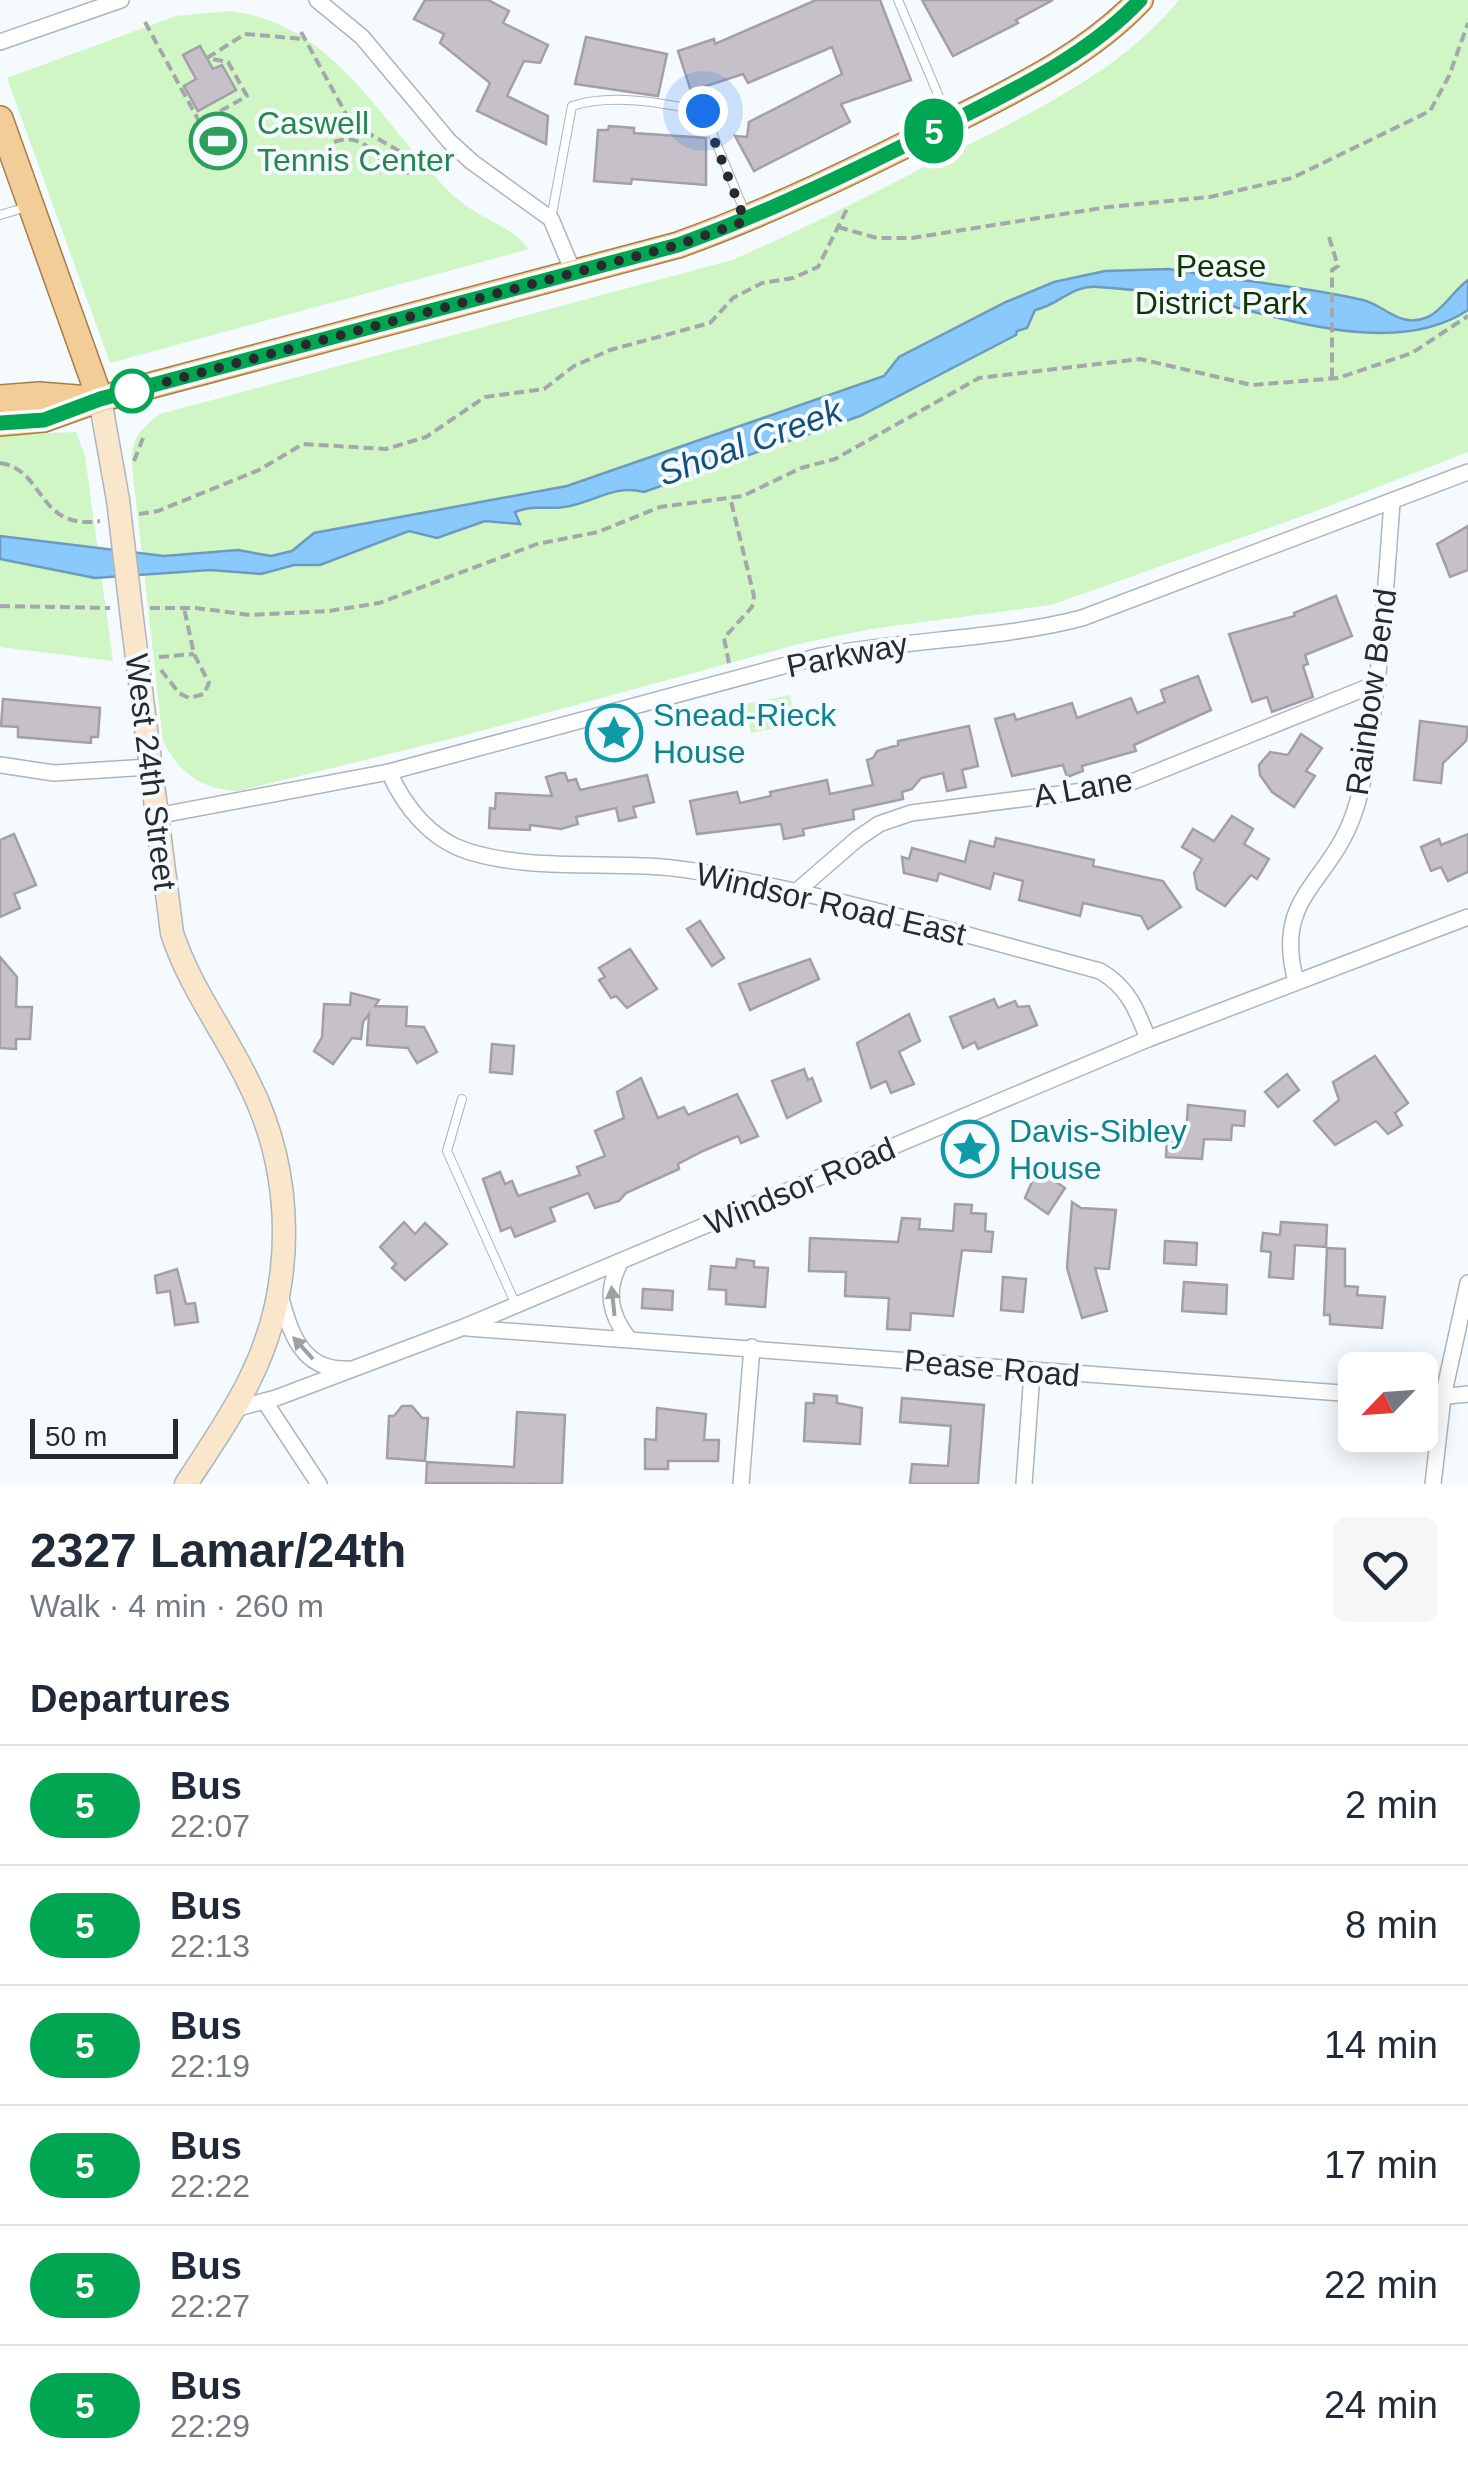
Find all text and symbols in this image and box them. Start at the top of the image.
your location [678,86,728,136]
line badge: 5 [902,98,966,164]
place label: Caswell Tennis Center [257,105,455,178]
sports icon: Caswell Tennis Center [188,111,248,171]
text: 5 [924,112,944,151]
park label: Pease District Park [1135,248,1308,321]
unlabelled marker [111,370,153,412]
water label: Shoal Creek [653,390,848,493]
street label: Rainbow Bend [1339,586,1403,798]
street label: Parkway [783,626,911,684]
street label: West 24th Street [119,652,183,892]
place label: Snead-Rieck House [653,697,837,770]
place icon: Snead-Rieck House [584,703,644,763]
street label: A Lane [1031,762,1135,814]
street label: Windsor Road East [693,855,969,953]
place label: Davis-Sibley House [1009,1113,1187,1186]
place icon: Davis-Sibley House [940,1119,1000,1179]
street label: Windsor Road [700,1130,900,1242]
one-way arrow [605,1285,621,1316]
one-way arrow [292,1336,314,1361]
street label: Pease Road [903,1342,1081,1394]
north arrow [1338,1352,1438,1452]
map controls [1338,1352,1438,1452]
scale bar [30,1414,178,1458]
text: 50 m [45,1421,107,1452]
button: heart [1333,1517,1438,1622]
text: 2327 Lamar/24th [30,1524,406,1577]
text: Walk · 4 min · 260 m [30,1588,324,1624]
text: Departures [30,1678,231,1720]
text: Bus [170,1765,242,1807]
text: 2 min [1345,1784,1438,1826]
text: 5 [75,1786,95,1825]
text: 22:07 [170,1808,250,1844]
text: Bus [170,1885,242,1927]
text: 8 min [1345,1904,1438,1946]
text: 5 [75,1906,95,1945]
text: 22:13 [170,1928,250,1964]
text: Bus [170,2005,242,2047]
text: 14 min [1324,2024,1438,2066]
text: 5 [75,2026,95,2065]
text: 22:19 [170,2048,250,2084]
text: Bus [170,2125,242,2167]
text: 17 min [1324,2144,1438,2186]
text: 5 [75,2146,95,2185]
text: 22:22 [170,2168,250,2204]
text: Bus [170,2245,242,2287]
text: 22 min [1324,2264,1438,2306]
text: 5 [75,2266,95,2305]
text: 22:27 [170,2288,250,2324]
text: Bus [170,2365,242,2407]
text: 24 min [1324,2384,1438,2426]
text: 5 [75,2386,95,2425]
text: 22:29 [170,2408,250,2444]

